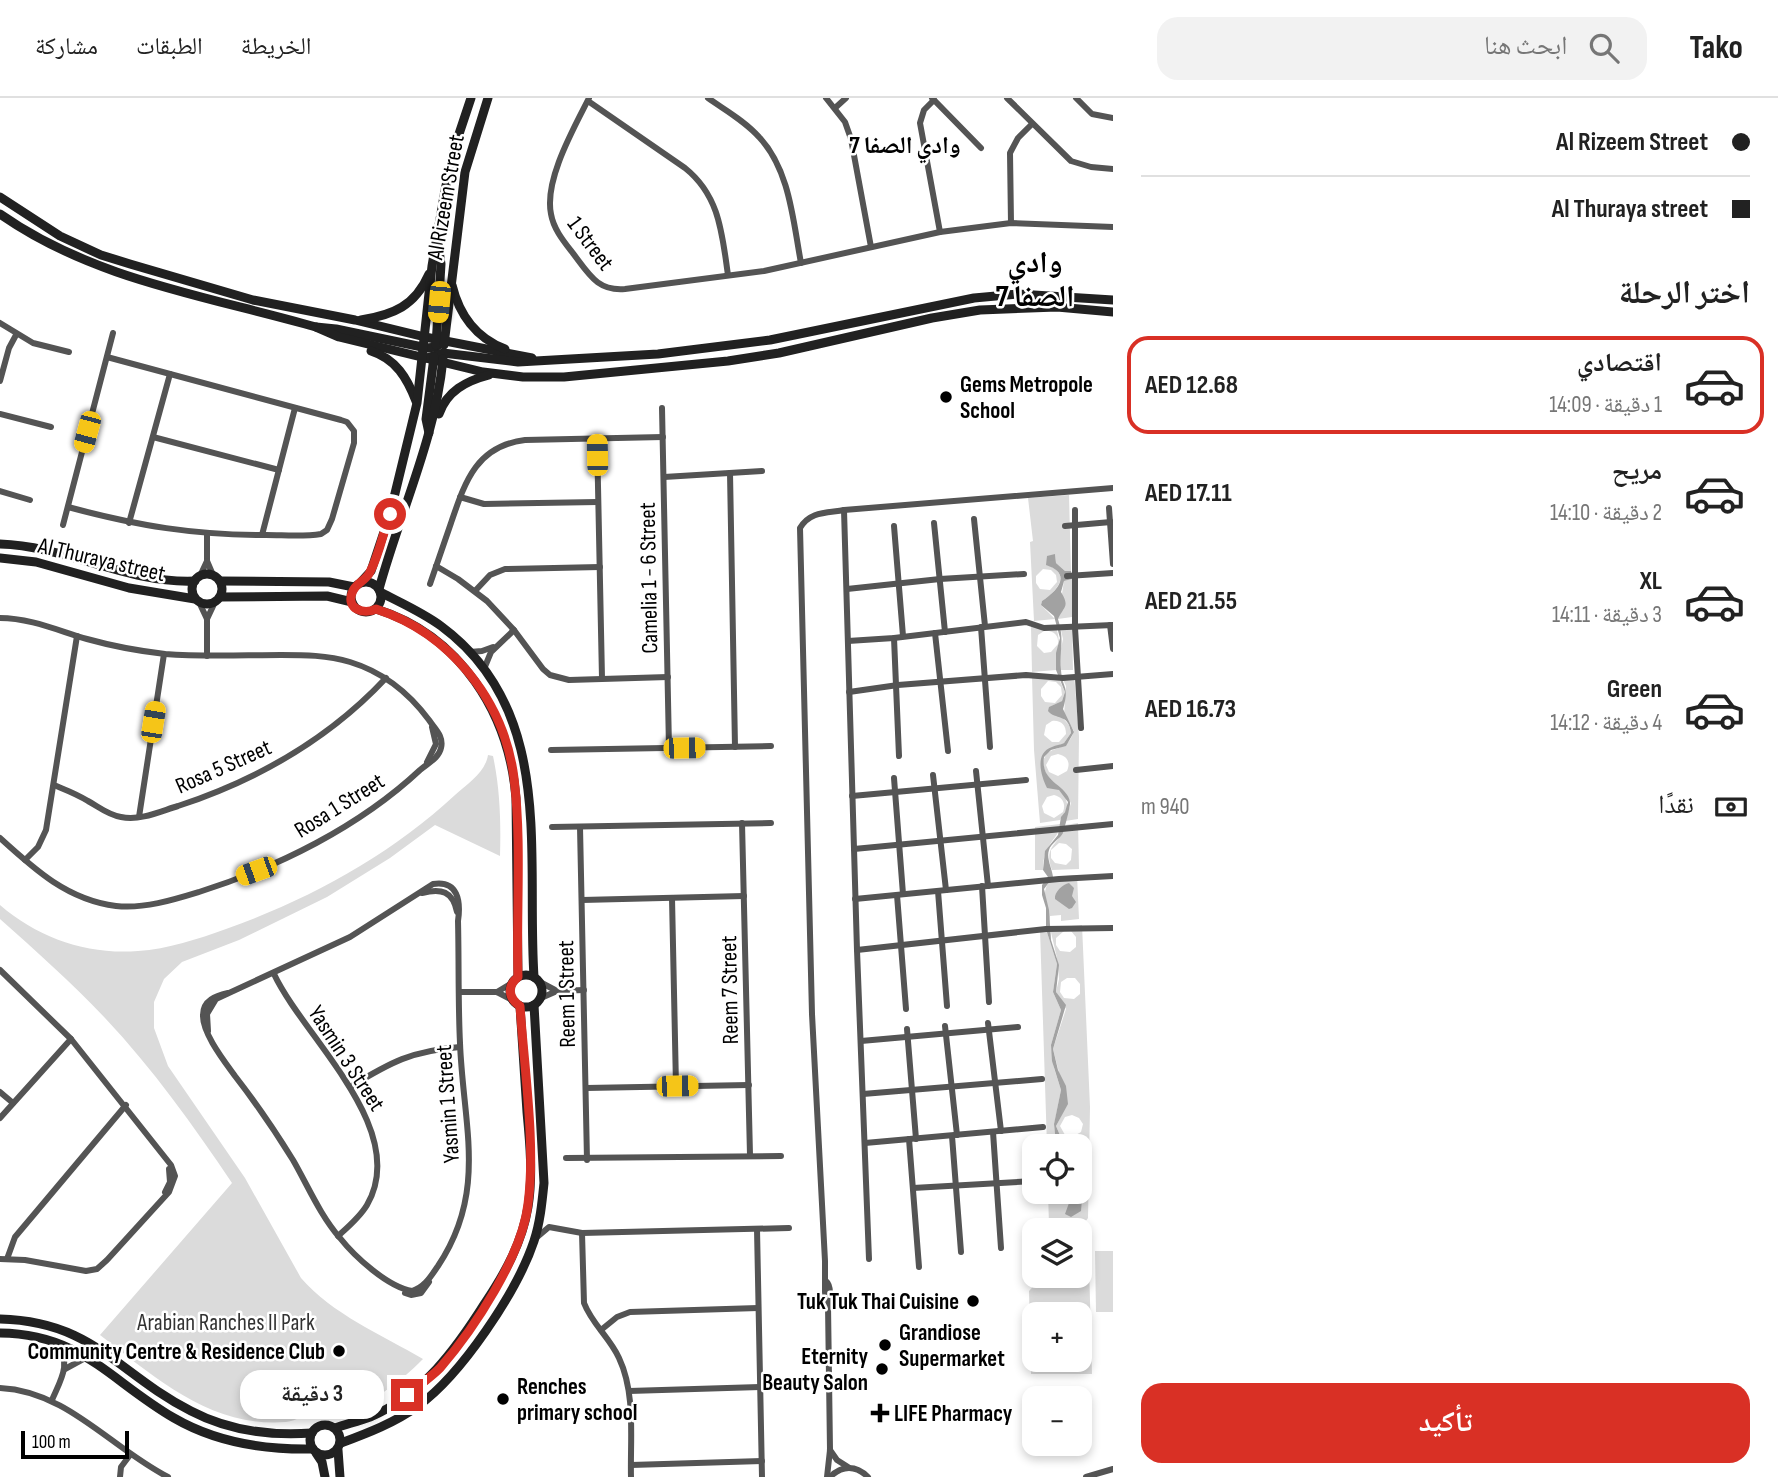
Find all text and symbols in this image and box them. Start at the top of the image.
search box [1157,17,1647,80]
text: Tako [1689,28,1743,68]
icon: search [1585,29,1623,67]
text: ابحث هنا [1484,31,1567,62]
text: مشاركة [35,32,98,61]
text: الطبقات [136,32,203,61]
text: الخريطة [241,32,311,61]
text: Al Rizeem Street [1556,127,1708,158]
district label: وادي الصفا 7 [849,131,961,164]
street label: Al Rizeem Street [421,133,471,263]
text: Al Thuraya street [1552,194,1708,225]
street label: 1 Street [561,211,620,276]
district label: وادي الصفا 7 [995,245,1075,315]
text: اختر الرحلة [1619,274,1750,313]
car [427,280,452,324]
text: اقتصادي [1577,348,1662,379]
icon: car [1683,354,1746,417]
text: AED 12.68 [1145,370,1238,401]
place label: Gems Metropole School [960,371,1093,425]
marker: Gems Metropole School [938,389,954,405]
text: 1 دقيقة · 14:09 [1549,391,1662,419]
car [72,409,103,455]
car [587,434,608,476]
text: مريح [1612,456,1662,487]
icon: car [1683,462,1746,525]
text: AED 17.11 [1145,478,1232,509]
route start [374,498,406,530]
text: 2 دقيقة · 14:10 [1550,499,1662,527]
street label: Camelia 1 - 6 Street [634,502,664,654]
street label: Al Thuraya street [35,532,168,588]
text: XL [1640,566,1662,597]
icon: car [1683,570,1746,633]
text: AED 21.55 [1145,586,1237,617]
text: 3 دقيقة · 14:11 [1552,601,1662,629]
text: Green [1607,674,1662,705]
icon: car [1683,678,1746,741]
text: AED 16.73 [1145,694,1236,725]
car [140,700,167,744]
text: 4 دقيقة · 14:12 [1550,709,1662,737]
street label: Rosa 5 Street [171,733,276,800]
car [663,737,706,759]
street label: Rosa 1 Street [289,767,390,844]
icon: cash [1712,788,1750,826]
text: نقدًا [1658,790,1694,821]
text: 940 m [1141,793,1190,821]
car [233,854,280,888]
street label: Reem 7 Street [715,935,745,1045]
street label: Reem 1 Street [552,940,582,1048]
street label: Yasmin 3 Street [302,1001,391,1117]
street label: Yasmin 1 Street [430,1044,466,1164]
car [656,1075,699,1097]
map controls [1022,1134,1092,1456]
button: locate [1022,1134,1092,1204]
button: layers [1022,1218,1092,1288]
place label: Tuk Tuk Thai Cuisine [797,1288,959,1316]
marker: Tuk Tuk Thai Cuisine [965,1293,981,1309]
button: + [1022,1302,1092,1372]
park label: Arabian Ranches II Park [136,1309,315,1337]
place label: Grandiose Supermarket [899,1319,1005,1373]
marker: Grandiose Supermarket [877,1337,893,1353]
place label: Community Centre & Residence Club [27,1338,325,1366]
marker: Community Centre & Residence Club [331,1343,347,1359]
place label: Eternity Beauty Salon [762,1343,868,1397]
marker: Eternity Beauty Salon [874,1361,890,1377]
callout: 3 دقيقة [239,1370,382,1420]
place label: Renches primary school [517,1373,637,1427]
route end [391,1379,423,1411]
text: 3 دقيقة [281,1380,343,1408]
button: تأكيد [1141,1383,1750,1463]
button: − [1022,1386,1092,1456]
marker: Renches primary school [495,1391,511,1407]
place label: LIFE Pharmacy [894,1400,1013,1428]
marker: LIFE Pharmacy [872,1405,888,1421]
scale bar [21,1428,130,1460]
text: 100 m [32,1431,71,1454]

